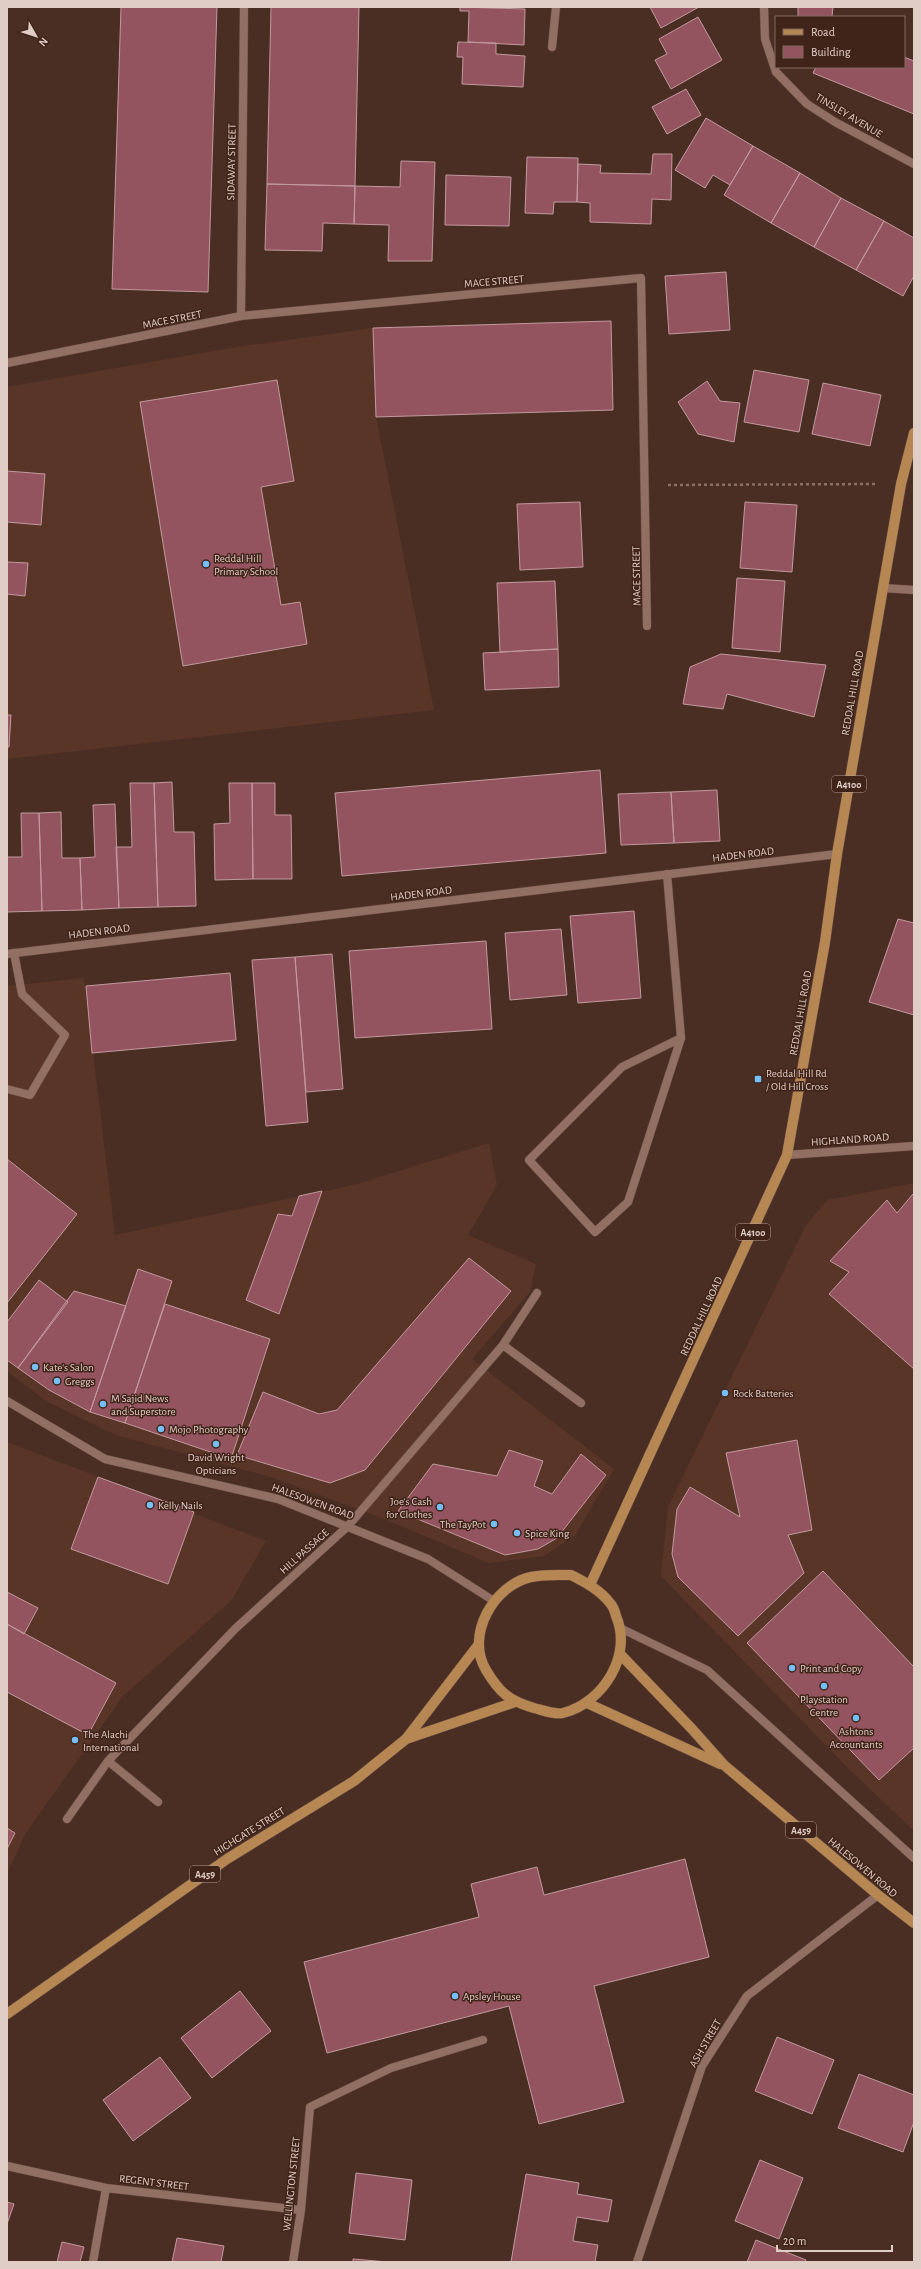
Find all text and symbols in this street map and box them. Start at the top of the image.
north arrow [16,16,56,56]
legend [775,16,905,68]
text: Road [811,26,835,38]
text: N [37,36,50,48]
text: Building [811,46,851,58]
street label: TINSLEY AVENUE [813,91,885,140]
street label: SIDAWAY STREET [225,123,238,200]
street label: MACE STREET [464,273,525,290]
street label: MACE STREET [141,308,203,331]
street label: MACE STREET [630,545,643,606]
place label: Reddal Hill Primary School [214,553,278,577]
marker: Reddal Hill Primary School [201,559,211,569]
street label: REDDAL HILL ROAD [840,650,865,736]
road number: A4100 [832,776,866,792]
street label: HADEN ROAD [712,845,774,864]
street label: HADEN ROAD [390,884,452,903]
street label: HADEN ROAD [68,922,130,941]
street label: REDDAL HILL ROAD [788,970,813,1056]
place label: Reddal Hill Rd / Old Hill Cross [766,1068,828,1092]
marker: Reddal Hill Rd / Old Hill Cross [753,1074,763,1084]
street label: HIGHLAND ROAD [811,1131,889,1148]
road number: A4100 [736,1224,770,1240]
street label: REDDAL HILL ROAD [678,1275,725,1357]
marker: Kate's Salon [30,1362,40,1372]
place label: Kate's Salon [43,1362,94,1373]
marker: Greggs [52,1376,62,1386]
place label: Greggs [65,1376,95,1387]
marker: Rock Batteries [720,1388,730,1398]
place label: Rock Batteries [733,1388,793,1399]
place label: M Sajid News and Superstore [111,1393,176,1417]
marker: M Sajid News and Superstore [98,1399,108,1409]
marker: Mojo Photography [156,1424,166,1434]
place label: Mojo Photography [169,1424,249,1435]
marker: David Wright Opticians [211,1439,221,1449]
place label: David Wright Opticians [188,1452,245,1476]
street label: HALESOWEN ROAD [270,1482,355,1521]
place label: Joe's Cash for Clothes [386,1496,432,1520]
marker: Kelly Nails [145,1500,155,1510]
place label: Kelly Nails [158,1500,203,1511]
marker: Joe's Cash for Clothes [435,1502,445,1512]
place label: The TayPot [440,1519,486,1530]
marker: The TayPot [489,1519,499,1529]
street label: HILL PASSAGE [278,1526,331,1576]
marker: Spice King [512,1528,522,1538]
place label: Spice King [525,1528,570,1539]
marker: Print and Copy [787,1663,797,1673]
place label: Print and Copy [800,1663,862,1674]
marker: Playstation Centre [819,1681,829,1691]
place label: Playstation Centre [800,1694,848,1718]
marker: Ashtons Accountants [851,1713,861,1723]
place label: Ashtons Accountants [830,1726,882,1750]
place label: The Alachi International [83,1729,139,1753]
marker: The Alachi International [70,1735,80,1745]
street label: HIGHGATE STREET [212,1805,287,1858]
road number: A459 [786,1822,816,1838]
street label: HALESOWEN ROAD [826,1835,899,1899]
road number: A459 [190,1866,220,1882]
marker: Apsley House [450,1991,460,2001]
place label: Apsley House [463,1991,521,2002]
street label: ASH STREET [687,2017,724,2069]
street label: WELLINGTON STREET [281,2136,302,2232]
street label: REGENT STREET [118,2173,190,2192]
scale bar [777,2227,892,2253]
text: 20 m [783,2235,806,2247]

